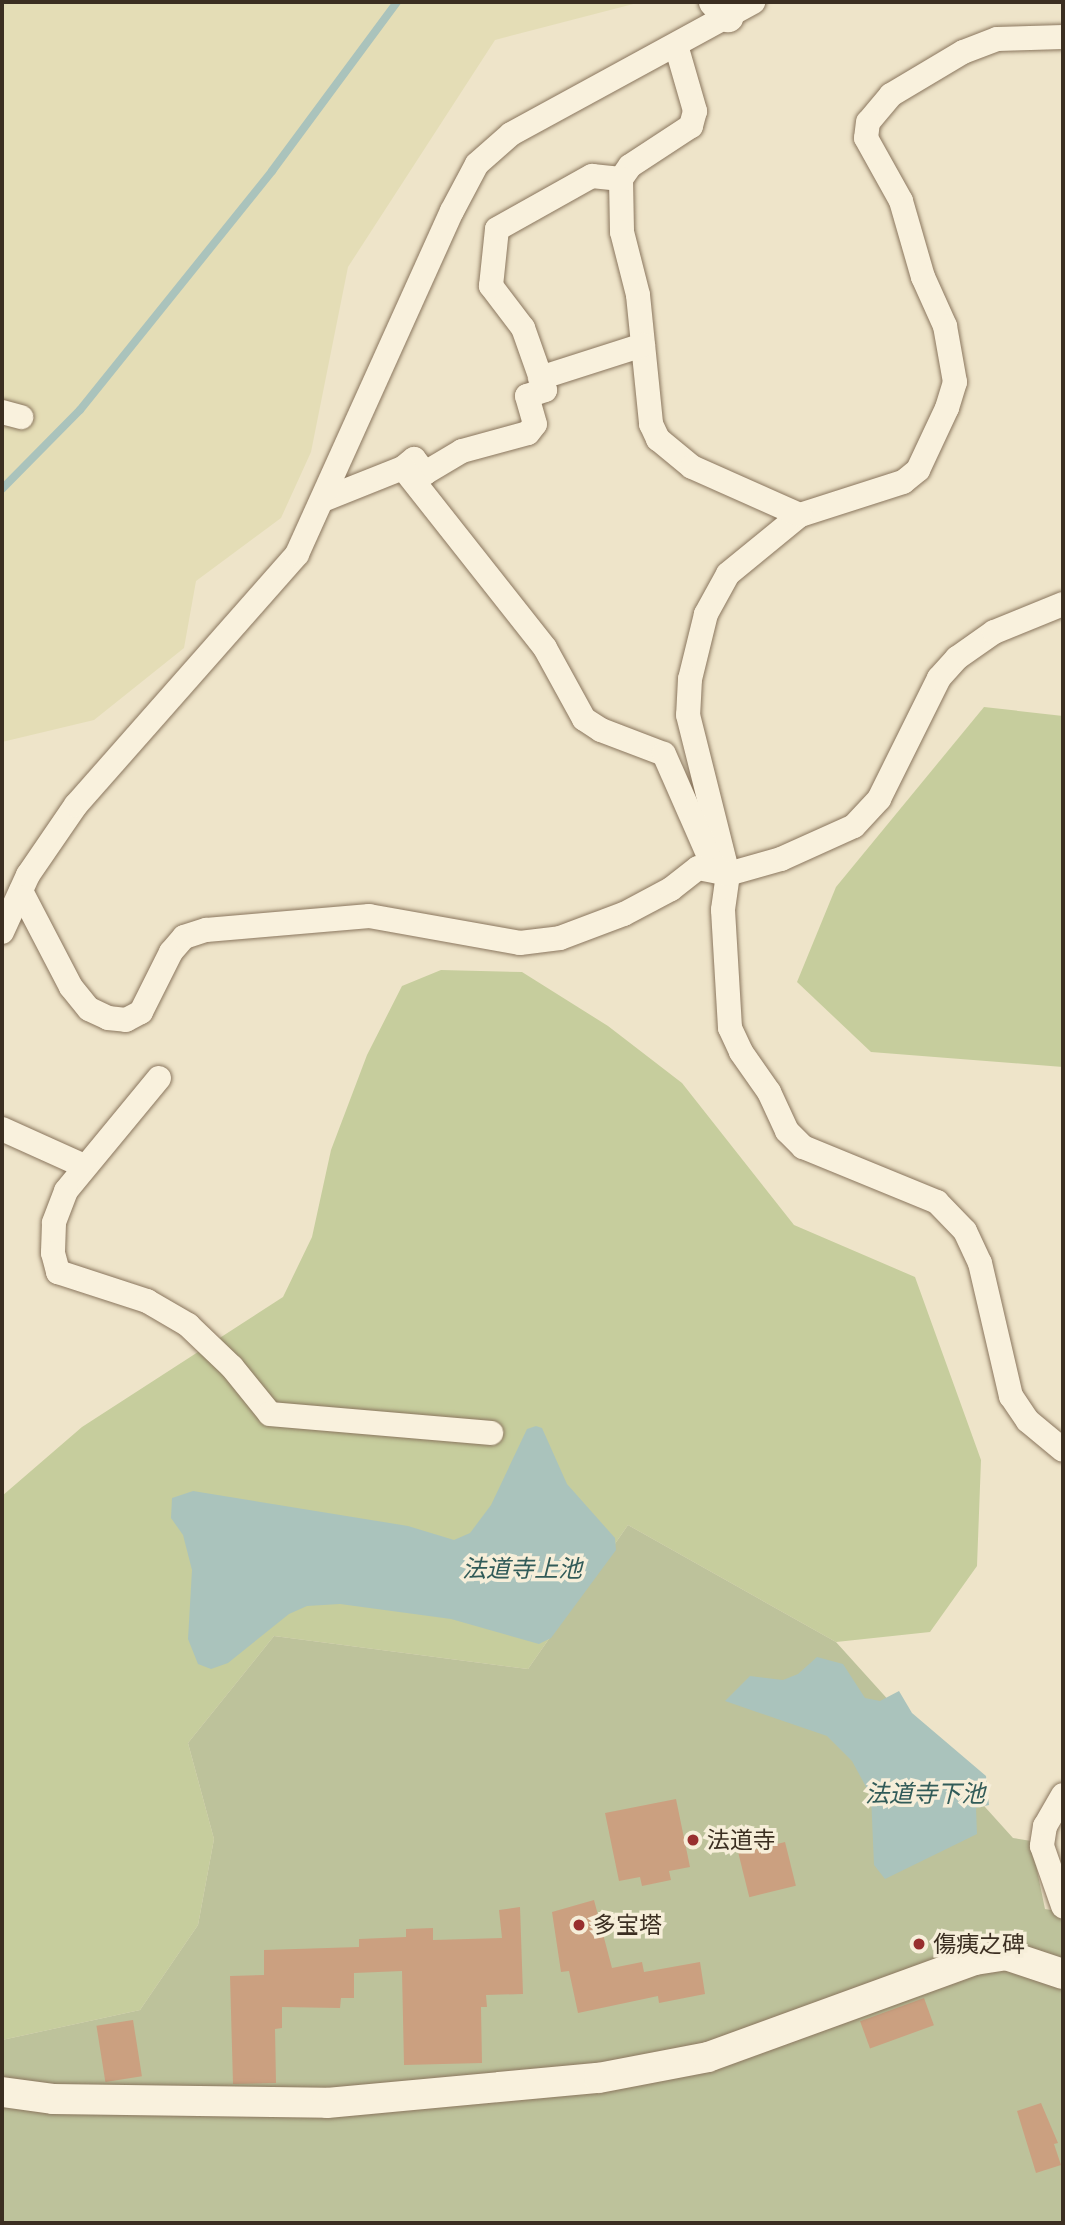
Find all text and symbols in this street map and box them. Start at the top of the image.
water label: 法道寺上池 [462,1555,582,1583]
water label: 法道寺下池 [865,1780,985,1808]
place label: 法道寺 [707,1826,776,1854]
marker: 法道寺 [685,1832,701,1848]
place label: 多宝塔 [593,1911,662,1939]
marker: 多宝塔 [571,1917,587,1933]
place label: 傷痍之碑 [933,1930,1025,1958]
marker: 傷痍之碑 [911,1936,927,1952]

